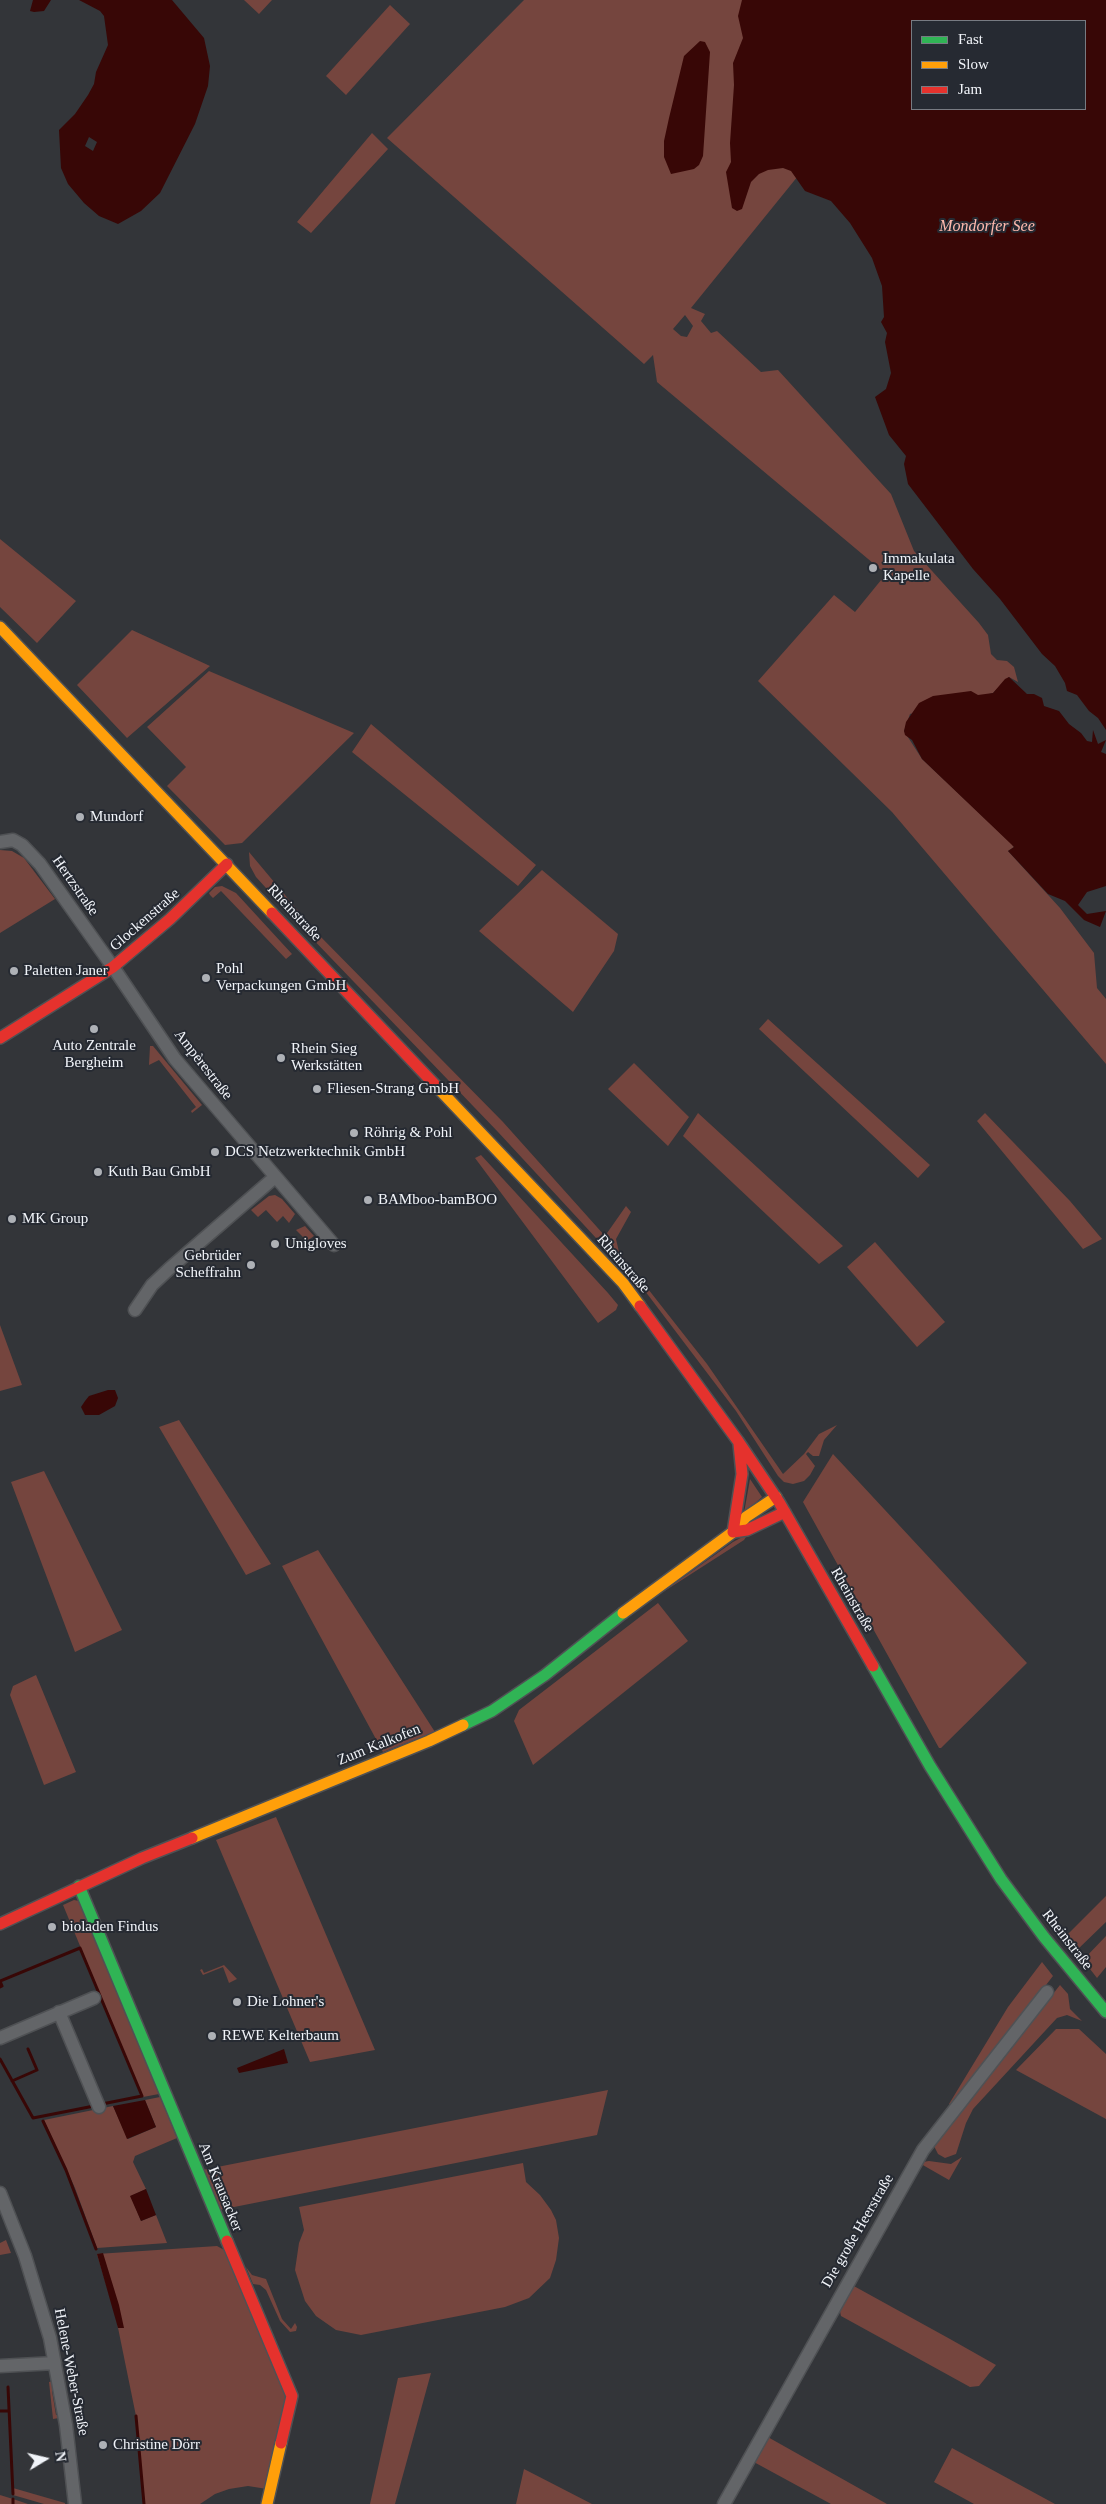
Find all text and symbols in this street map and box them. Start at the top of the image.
legend [911,20,1086,110]
text: Fast [958,31,983,47]
text: Slow [958,56,989,72]
text: Jam [958,81,982,97]
water label: Mondorfer See [939,217,1035,237]
place label: Immakulata Kapelle [883,550,955,585]
marker: Immakulata Kapelle [867,562,879,574]
place label: Mundorf [90,808,143,826]
marker: Mundorf [74,811,86,823]
street label: Hertzstraße [48,853,102,919]
street label: Rheinstraße [263,881,325,945]
street label: Glockenstraße [106,885,184,955]
place label: Pohl Verpackungen GmbH [216,960,346,995]
place label: Paletten Janer [24,962,108,980]
marker: Paletten Janer [8,965,20,977]
marker: Pohl Verpackungen GmbH [200,972,212,984]
marker: Auto Zentrale Bergheim [88,1023,100,1035]
street label: Ampèrestraße [170,1026,236,1104]
place label: Auto Zentrale Bergheim [52,1037,136,1072]
place label: Rhein Sieg Werkstätten [291,1040,362,1075]
marker: Rhein Sieg Werkstätten [275,1052,287,1064]
place label: Fliesen-Strang GmbH [327,1080,459,1098]
marker: Fliesen-Strang GmbH [311,1083,323,1095]
place label: Röhrig & Pohl [364,1124,452,1142]
marker: Röhrig & Pohl [348,1127,360,1139]
place label: DCS Netzwerktechnik GmbH [225,1143,405,1161]
marker: DCS Netzwerktechnik GmbH [209,1146,221,1158]
place label: Kuth Bau GmbH [108,1163,210,1181]
marker: Kuth Bau GmbH [92,1166,104,1178]
place label: BAMboo-bamBOO [378,1191,497,1209]
marker: BAMboo-bamBOO [362,1194,374,1206]
place label: MK Group [22,1210,88,1228]
marker: MK Group [6,1213,18,1225]
street label: Rheinstraße [593,1231,653,1297]
place label: Unigloves [285,1235,347,1253]
marker: Unigloves [269,1238,281,1250]
place label: Gebrüder Scheffrahn [175,1247,241,1282]
marker: Gebrüder Scheffrahn [245,1259,257,1271]
street label: Rheinstraße [826,1564,878,1636]
street label: Zum Kalkofen [335,1720,423,1770]
street label: Rheinstraße [1038,1906,1096,1974]
place label: bioladen Findus [62,1918,158,1936]
marker: bioladen Findus [46,1921,58,1933]
place label: Die Lohner's [247,1993,324,2011]
marker: Die Lohner's [231,1996,243,2008]
place label: REWE Kelterbaum [222,2027,339,2045]
marker: REWE Kelterbaum [206,2030,218,2042]
street label: Am Krausacker [194,2140,246,2234]
street label: Die große Heerstraße [818,2171,898,2291]
street label: Helene-Weber-Straße [50,2307,92,2437]
north arrow [20,2434,70,2484]
place label: Christine Dörr [113,2436,200,2454]
marker: Christine Dörr [97,2439,109,2451]
text: N [52,2450,69,2463]

